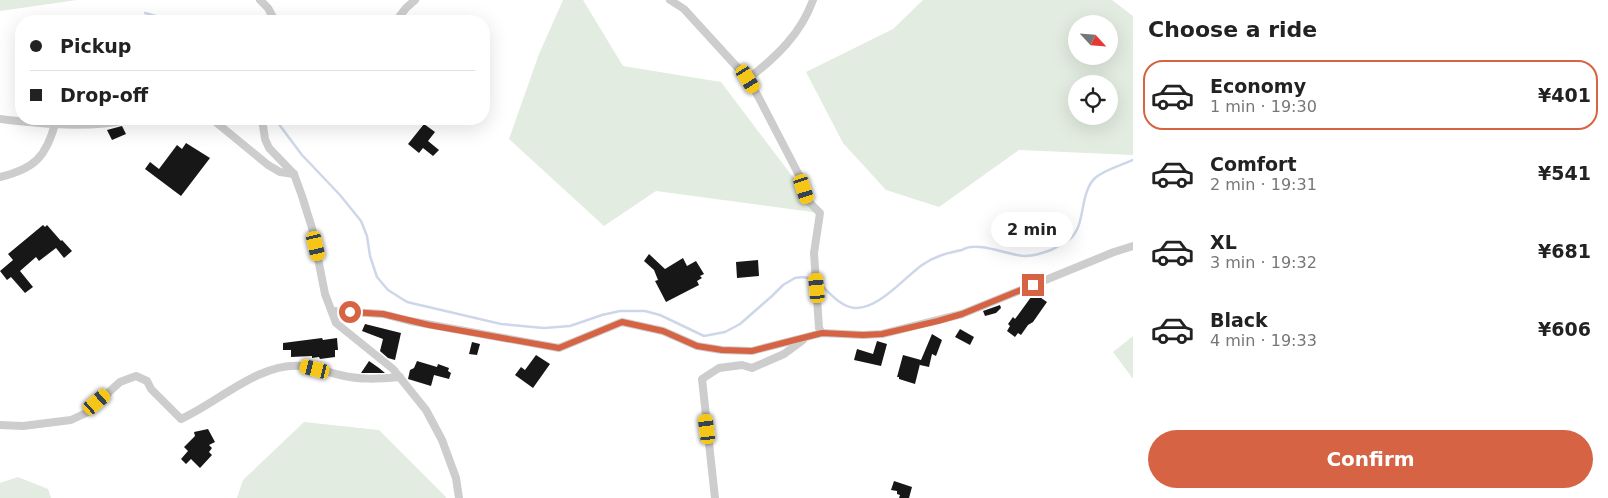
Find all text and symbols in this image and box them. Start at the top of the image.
north arrow [1068,15,1118,65]
map controls [1068,15,1118,125]
text: Choose a ride [1148,17,1317,42]
text: Pickup [60,35,131,57]
car [733,62,762,96]
icon: car [1150,73,1195,118]
button: locate [1068,75,1118,125]
text: Economy [1210,75,1306,97]
text: Drop-off [60,84,148,106]
text: ¥401 [1538,84,1591,106]
text: 1 min · 19:30 [1210,97,1317,116]
icon: car [1150,151,1195,196]
text: Comfort [1210,153,1297,175]
text: ¥541 [1538,162,1591,184]
car [792,172,815,206]
text: 2 min · 19:31 [1210,175,1317,194]
callout: 2 min [992,212,1074,248]
text: 2 min [1007,220,1057,239]
icon: car [1150,229,1195,274]
car [305,230,326,262]
text: XL [1210,231,1237,253]
text: ¥681 [1538,240,1591,262]
text: 3 min · 19:32 [1210,253,1317,272]
car [808,272,825,304]
route end [1022,274,1044,296]
route start [339,301,361,323]
icon: car [1150,307,1195,352]
text: Black [1210,309,1268,331]
text: ¥606 [1538,318,1591,340]
text: 4 min · 19:33 [1210,331,1317,350]
car [298,358,331,380]
car [80,386,113,418]
car [697,413,716,445]
button: Confirm [1148,430,1593,488]

